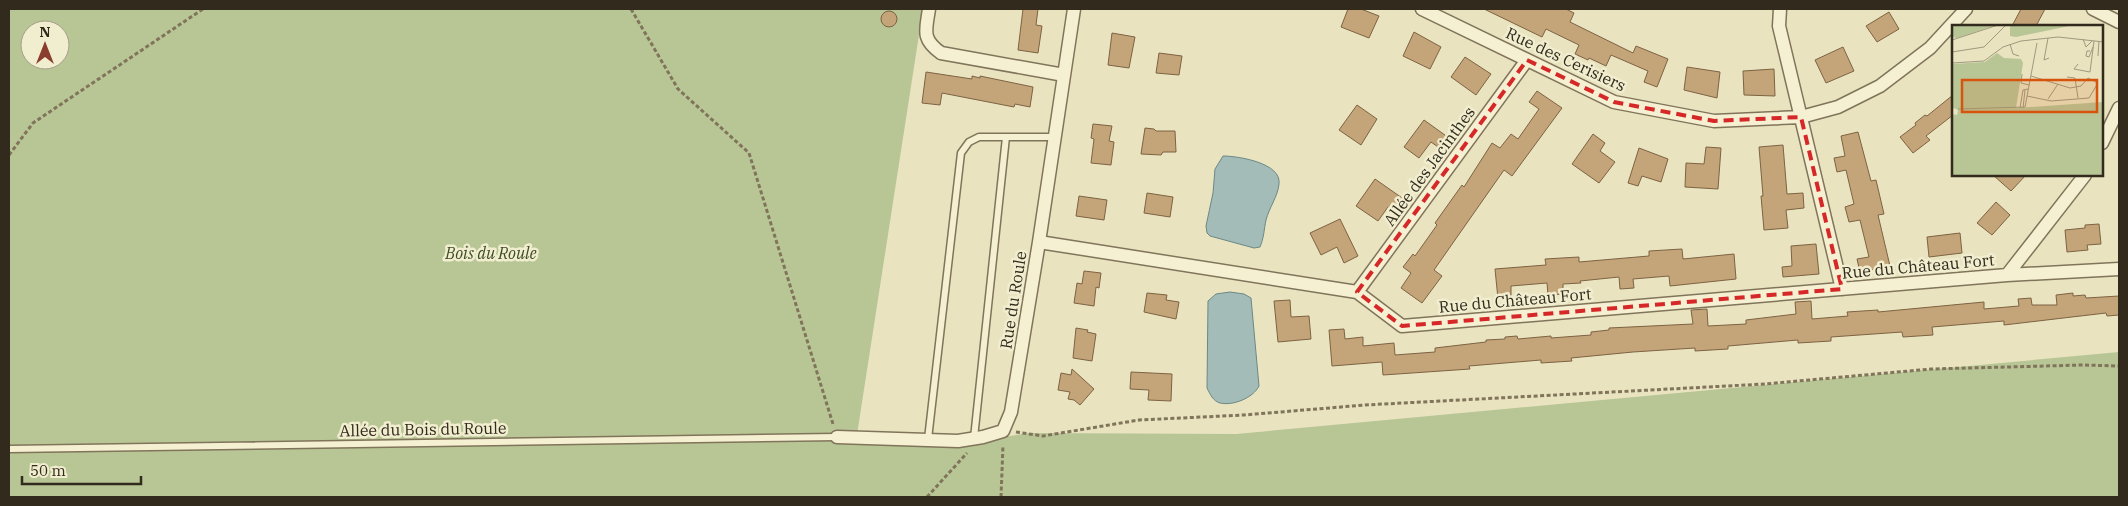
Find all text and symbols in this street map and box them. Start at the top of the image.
north arrow [20,20,70,70]
street label: Rue des Cerisiers [1503,22,1629,96]
text: N [39,23,51,41]
inset map [1952,25,2103,176]
street label: Allée des Jacinthes [1379,102,1479,230]
park label: Bois du Roule [444,243,537,263]
street label: Rue du Château Fort [1841,249,1995,283]
street label: Rue du Roule [995,250,1031,350]
street label: Rue du Château Fort [1438,283,1592,317]
street label: Allée du Bois du Roule [339,418,507,440]
scale bar [22,454,141,486]
text: 50 m [30,461,66,480]

